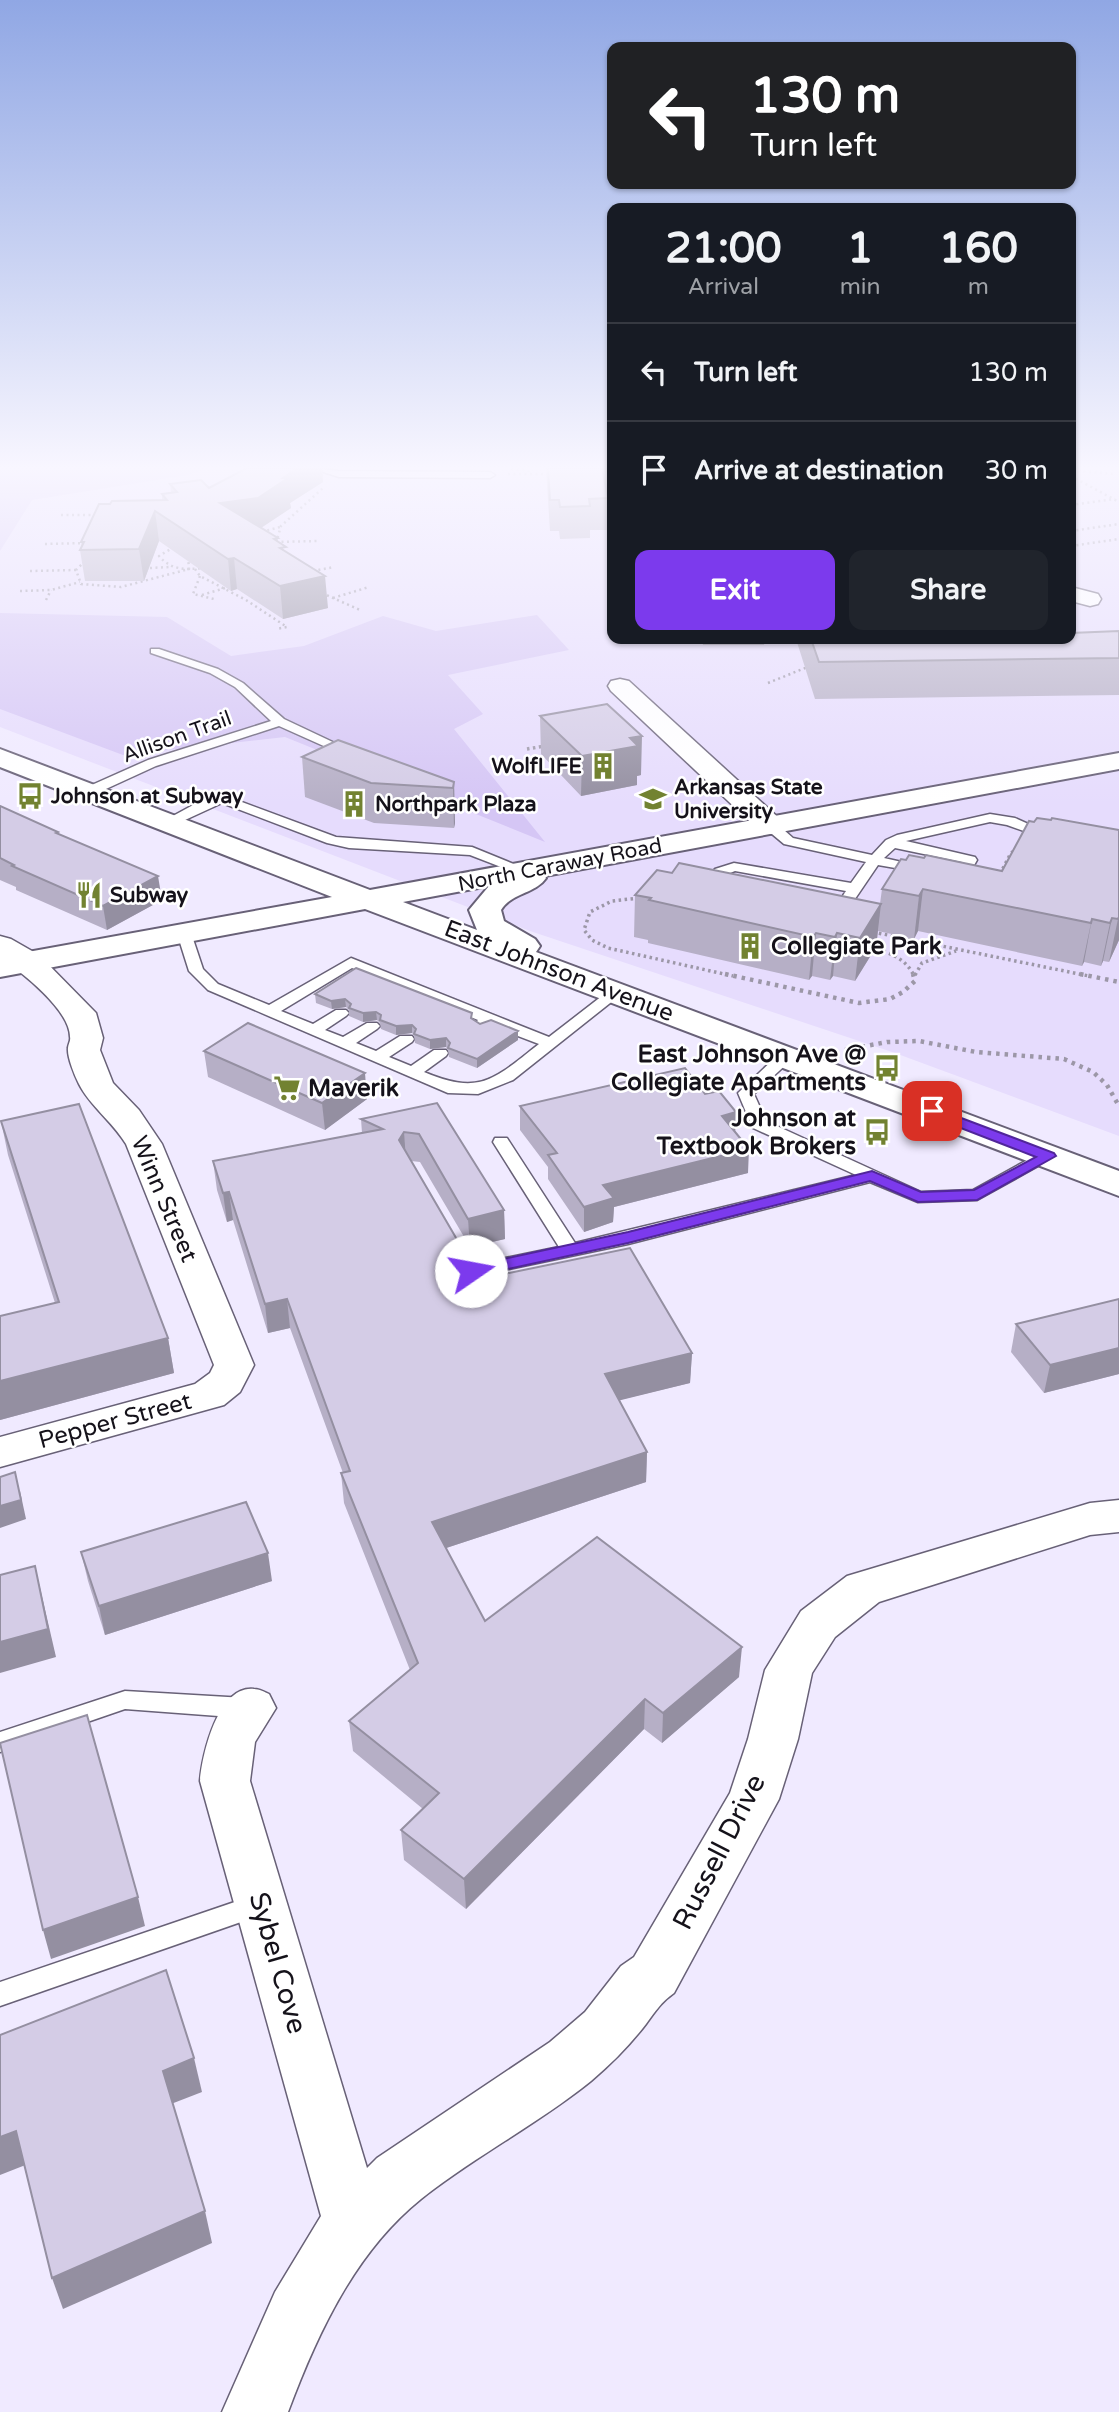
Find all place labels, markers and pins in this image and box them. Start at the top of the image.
building icon: WolfLIFE [588,751,618,781]
place label: WolfLIFE [491,754,582,779]
place label: Arkansas State University [674,775,823,824]
bus stop icon: Johnson at Subway [15,781,45,811]
place label: Johnson at Subway [50,784,244,809]
school or university icon: Arkansas State University [638,784,668,814]
building icon: Northpark Plaza [339,789,369,819]
place label: Northpark Plaza [375,792,536,817]
restaurant icon: Subway [74,880,104,910]
place label: Subway [110,883,189,908]
building icon: Collegiate Park [735,931,765,961]
place label: Collegiate Park [771,932,942,961]
place label: East Johnson Ave @ Collegiate Apartments [611,1040,866,1097]
bus stop icon: East Johnson Ave @ Collegiate Apartments [872,1053,902,1083]
supermarket icon: Maverik [272,1073,302,1103]
place label: Maverik [308,1074,399,1103]
pin [902,1081,962,1141]
place label: Johnson at Textbook Brokers [656,1104,857,1161]
bus stop icon: Johnson at Textbook Brokers [862,1117,892,1147]

